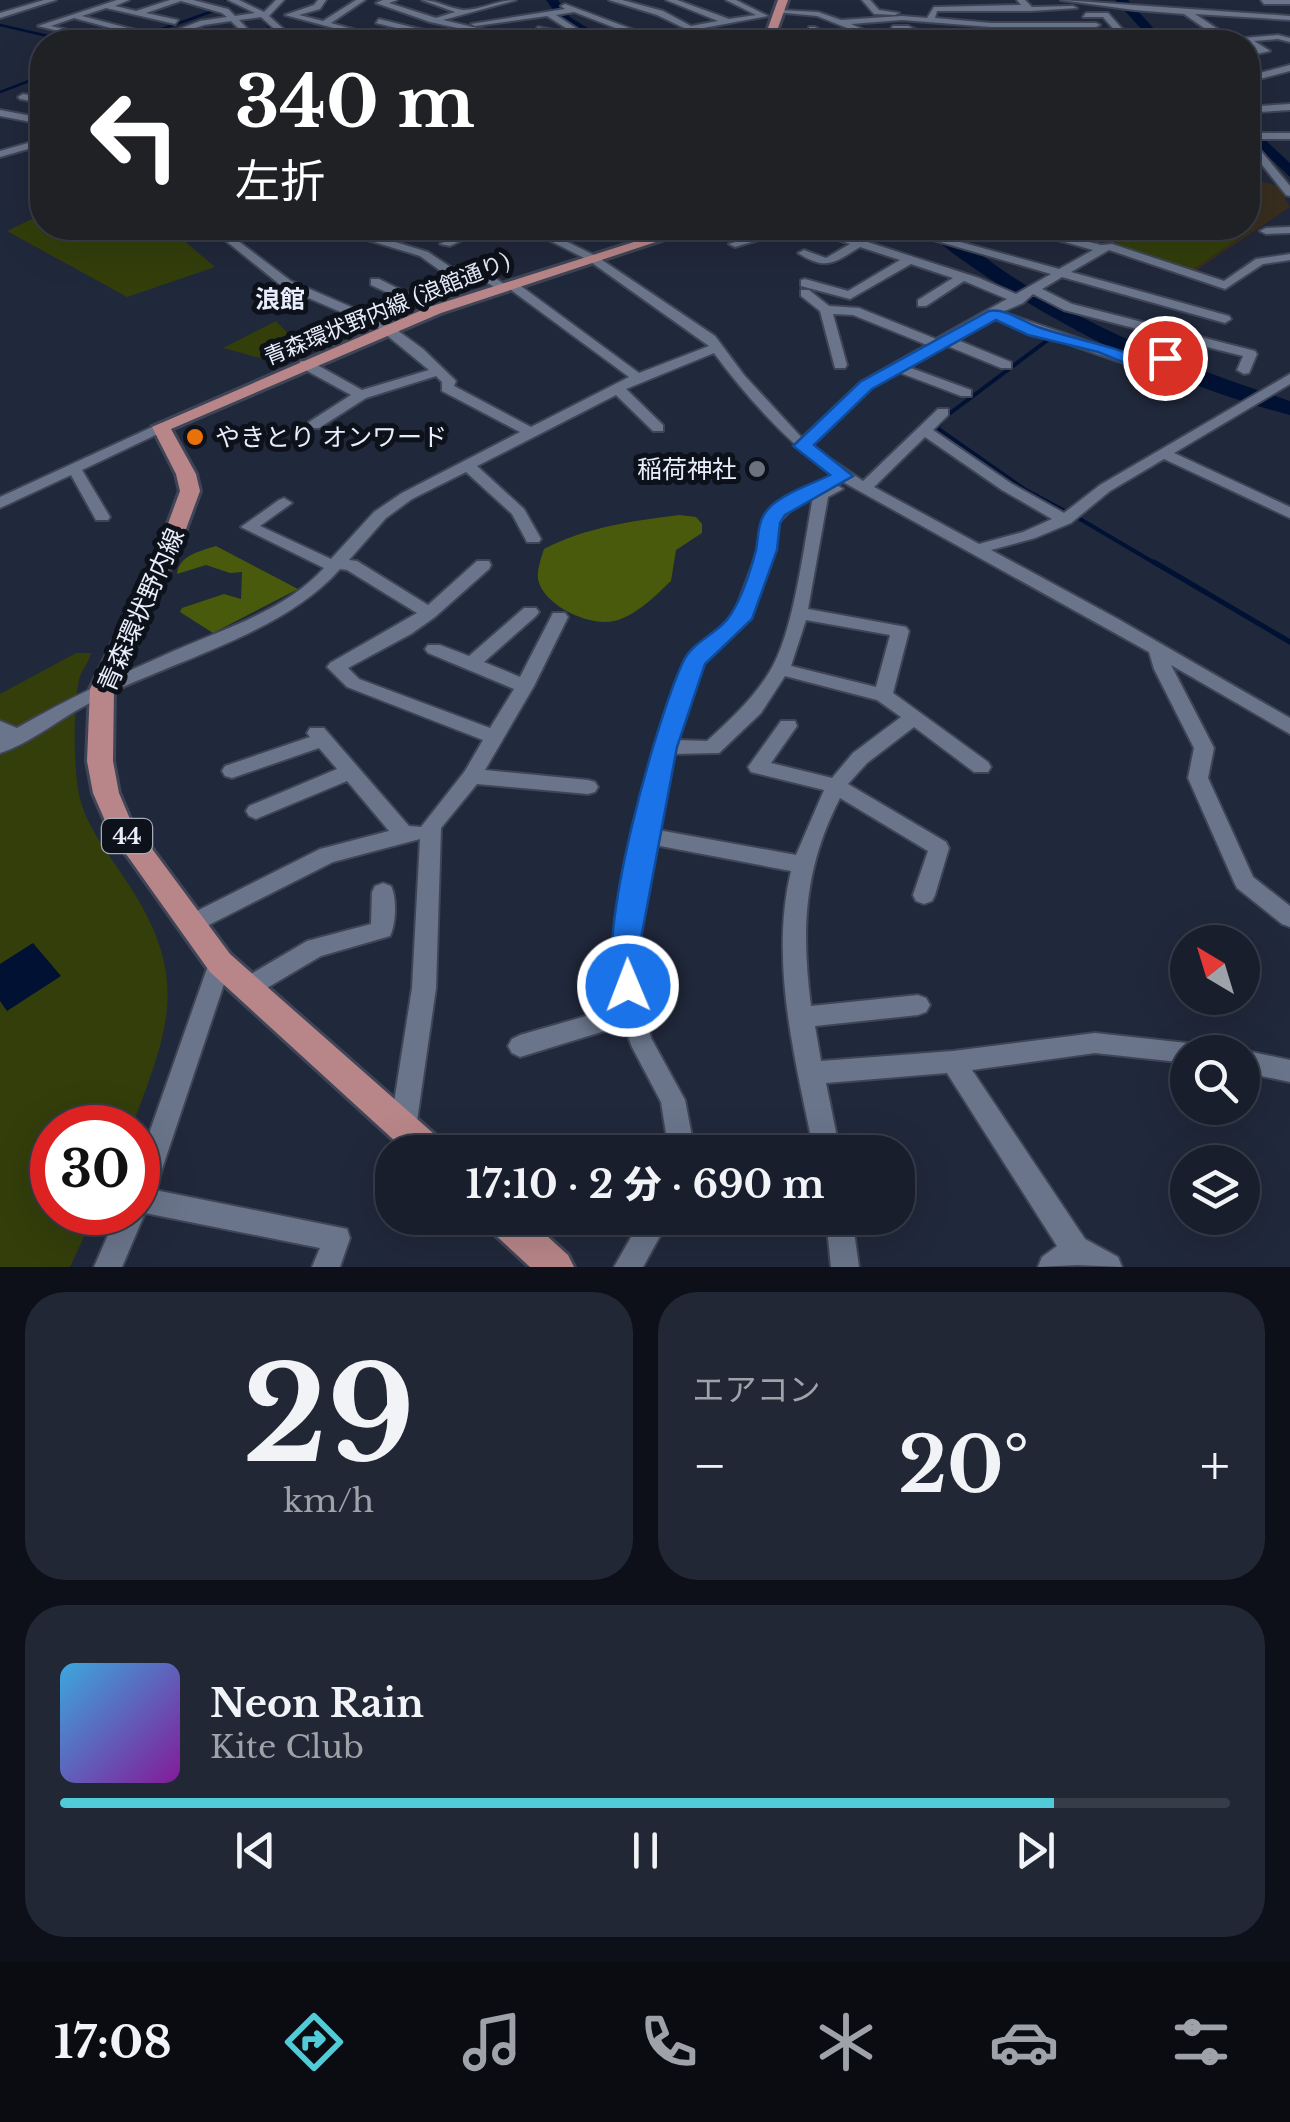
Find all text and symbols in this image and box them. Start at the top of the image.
text: 340 m [235,59,475,146]
icon: left [70,70,200,200]
text: 左折 [235,153,325,209]
street label: 青森環状野内線 (浪館通り) [260,247,514,371]
district label: 浪館 [255,284,305,315]
pin [1123,316,1208,401]
icon: arrive [1138,331,1193,386]
place label: やきとり オンワード [215,422,447,453]
marker: やきとり オンワード [184,426,206,448]
place label: 稲荷神社 [637,454,737,485]
marker: 稲荷神社 [746,458,768,480]
street label: 青森環状野内線 [91,524,191,696]
road number: 44 [102,819,152,853]
north arrow [1170,925,1260,1015]
map controls [1170,925,1260,1235]
position arrow [576,934,680,1038]
button: search [1170,1035,1260,1125]
speed limit sign: 30 [30,1105,160,1235]
button: layers [1170,1145,1260,1235]
text: 17:10 · 2 分 · 690 m [466,1161,824,1208]
text: 29 [243,1335,415,1496]
text: エアコン [693,1370,821,1410]
text: 20° [898,1419,1029,1512]
text: − [693,1432,727,1500]
text: + [1200,1432,1230,1500]
text: km/h [283,1481,374,1521]
text: Neon Rain [210,1680,424,1727]
text: Kite Club [210,1727,364,1767]
icon: previous [228,1823,283,1878]
icon: pause [618,1823,673,1878]
icon: next [1008,1823,1063,1878]
icon: directions [279,2007,349,2077]
icon: music [457,2007,527,2077]
icon: phone [634,2007,704,2077]
icon: climate [811,2007,881,2077]
icon: car [989,2007,1059,2077]
icon: filters [1166,2007,1236,2077]
text: 17:08 [54,2014,172,2070]

